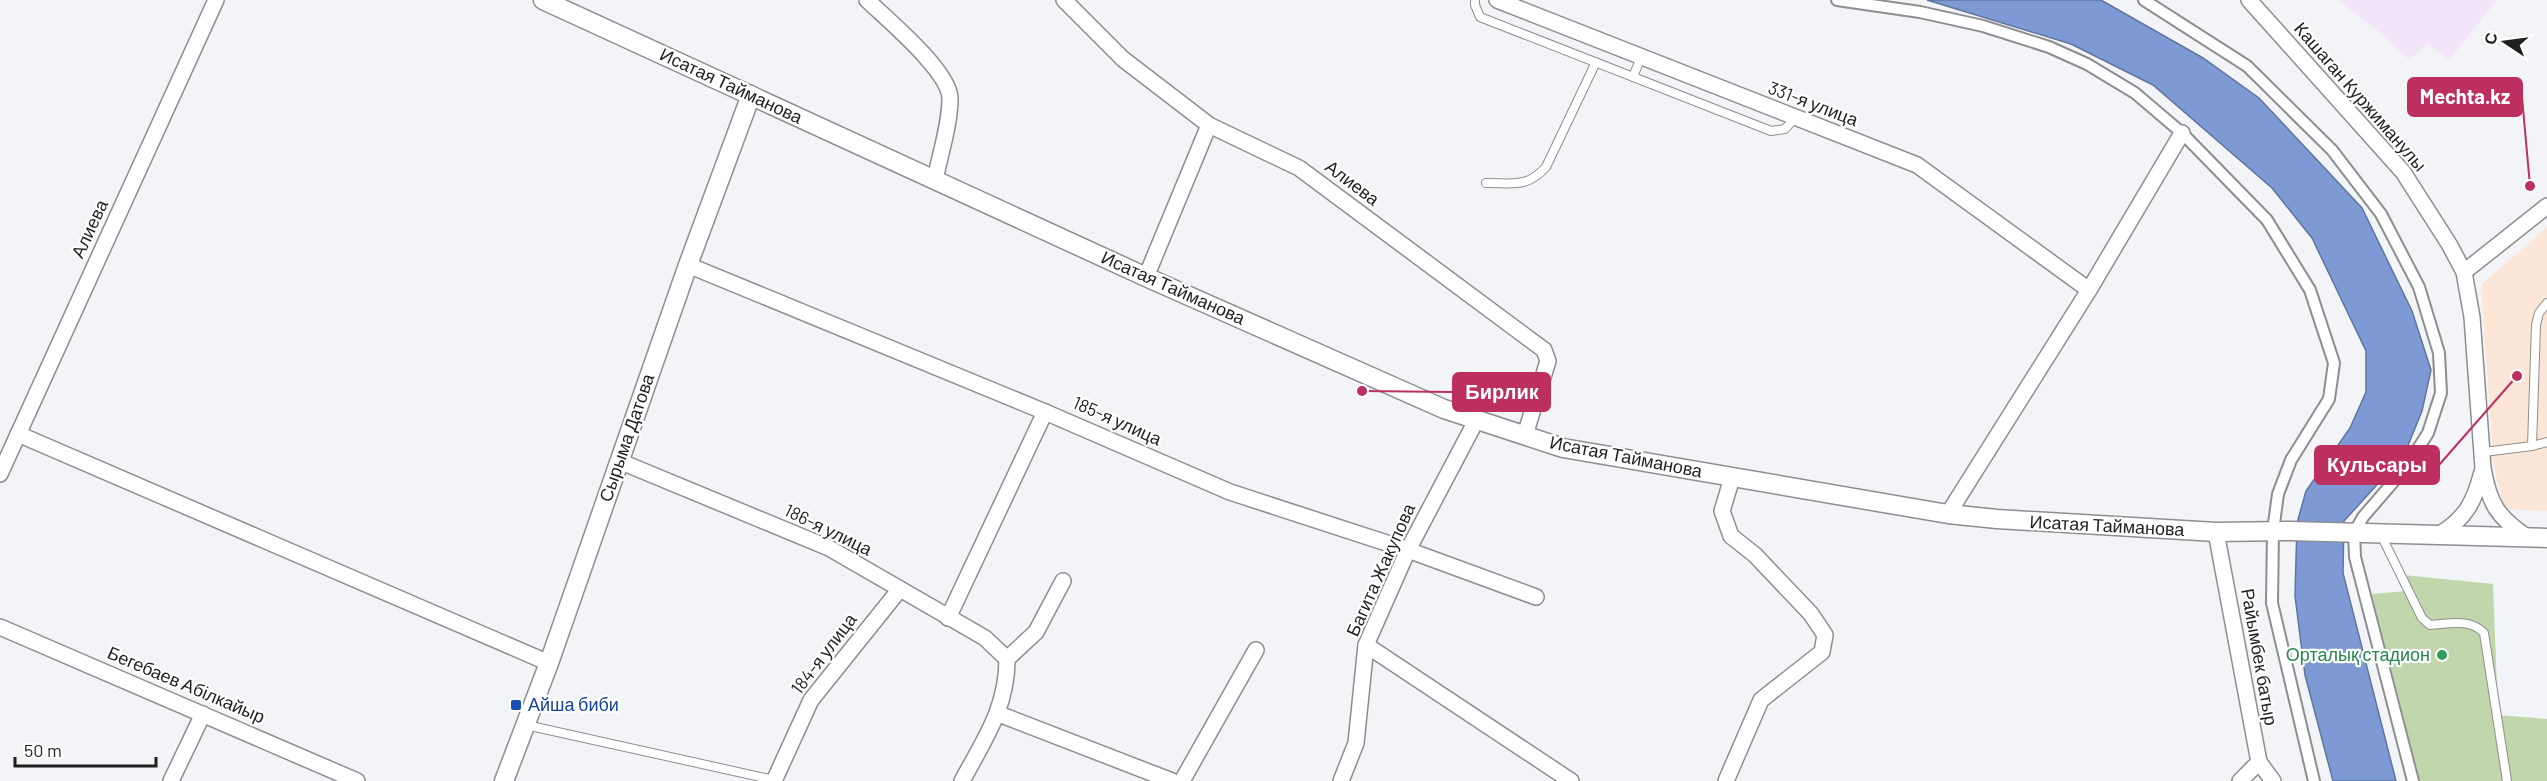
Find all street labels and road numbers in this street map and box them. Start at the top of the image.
street label: Кашаган Куржиманулы [2290,17,2432,175]
street label: Исатая Тайманова [657,42,807,128]
street label: 331-я улица [1765,76,1862,131]
street label: Алиева [1321,155,1385,210]
street label: Алиева [66,195,113,261]
street label: Исатая Тайманова [1098,246,1250,329]
street label: Сырыма Датова [594,370,659,505]
street label: 185-я улица [1070,391,1166,450]
street label: Исатая Тайманова [1548,430,1705,482]
street label: 186-я улица [781,498,877,560]
street label: Багита Жакупова [1341,499,1420,639]
street label: Исатая Тайманова [2029,510,2186,540]
street label: Райымбек батыр [2237,587,2283,727]
street label: 184-я улица [786,608,861,698]
street label: Бегебаев Абілкайыр [104,641,268,727]

